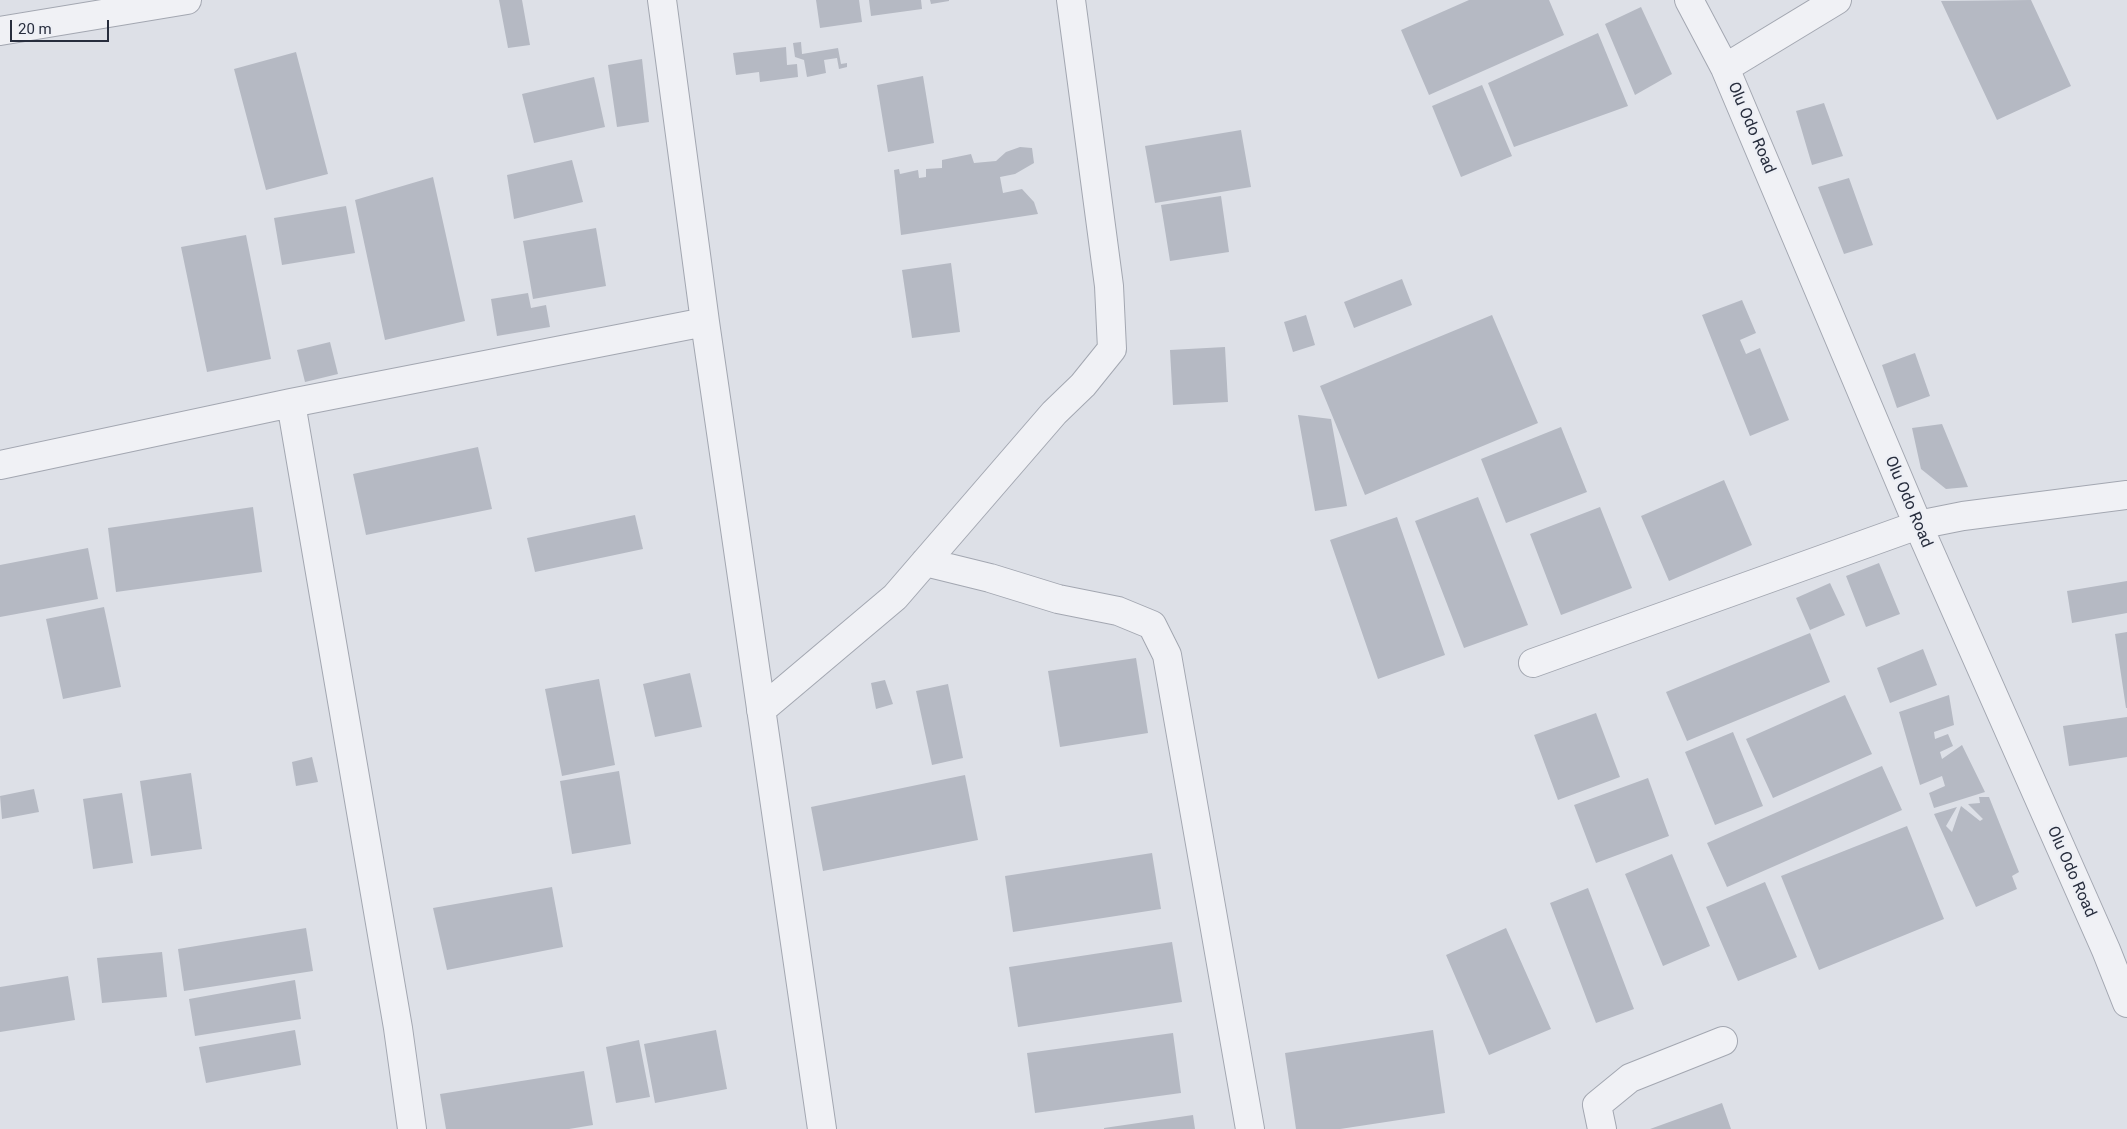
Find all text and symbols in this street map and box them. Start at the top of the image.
scale bar [12,10,111,42]
text: 20 m [18,20,52,38]
street label: Olu Odo Road [1723,79,1779,177]
street label: Olu Odo Road [1880,453,1936,551]
street label: Olu Odo Road [2042,824,2100,920]

